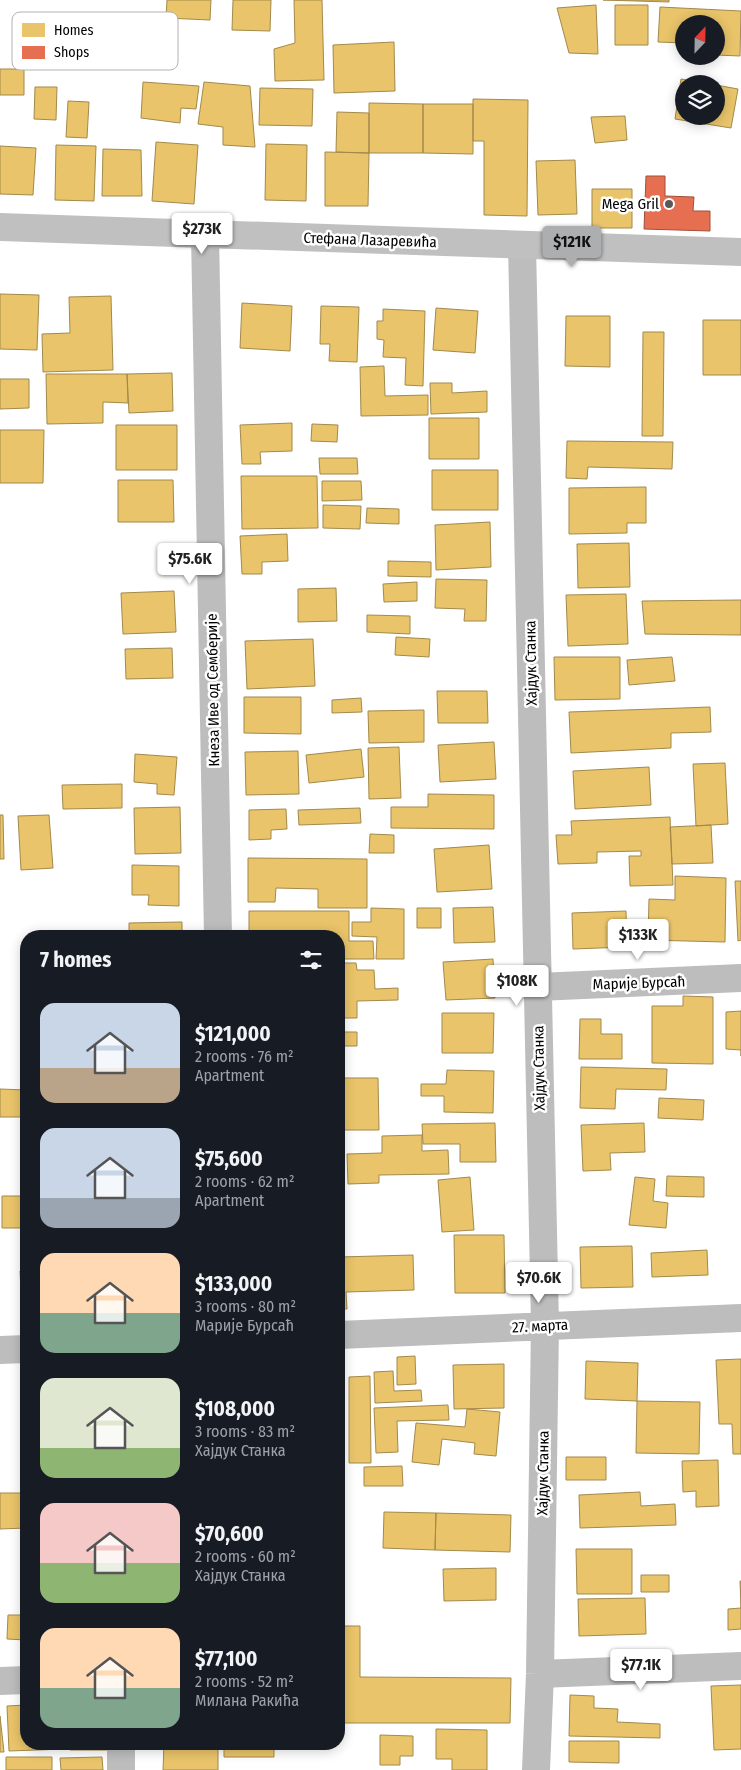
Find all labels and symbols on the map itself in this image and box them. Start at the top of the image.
legend [12,12,178,70]
north arrow [675,15,725,65]
text: Homes [54,22,94,39]
text: Shops [54,44,89,61]
place label: Mega Gril [602,195,659,213]
marker: Mega Gril [663,198,675,210]
pin: $273K [167,212,237,255]
pin: $121K [537,226,607,268]
street label: Стефана Лазаревића [303,229,437,251]
pin: $75.6K [149,542,231,585]
street label: Кнеза Иве од Семберије [203,613,223,767]
street label: Хајдук Станка [521,620,541,706]
pin: $133K [603,918,673,961]
pin: $108K [482,964,552,1007]
street label: Марије Бурсаћ [592,972,686,994]
street label: Хајдук Станка [529,1025,549,1111]
pin: $70.6K [498,1262,580,1304]
street label: 27. марта [511,1316,569,1336]
street label: Хајдук Станка [533,1430,553,1516]
pin: $77.1K [600,1648,682,1691]

